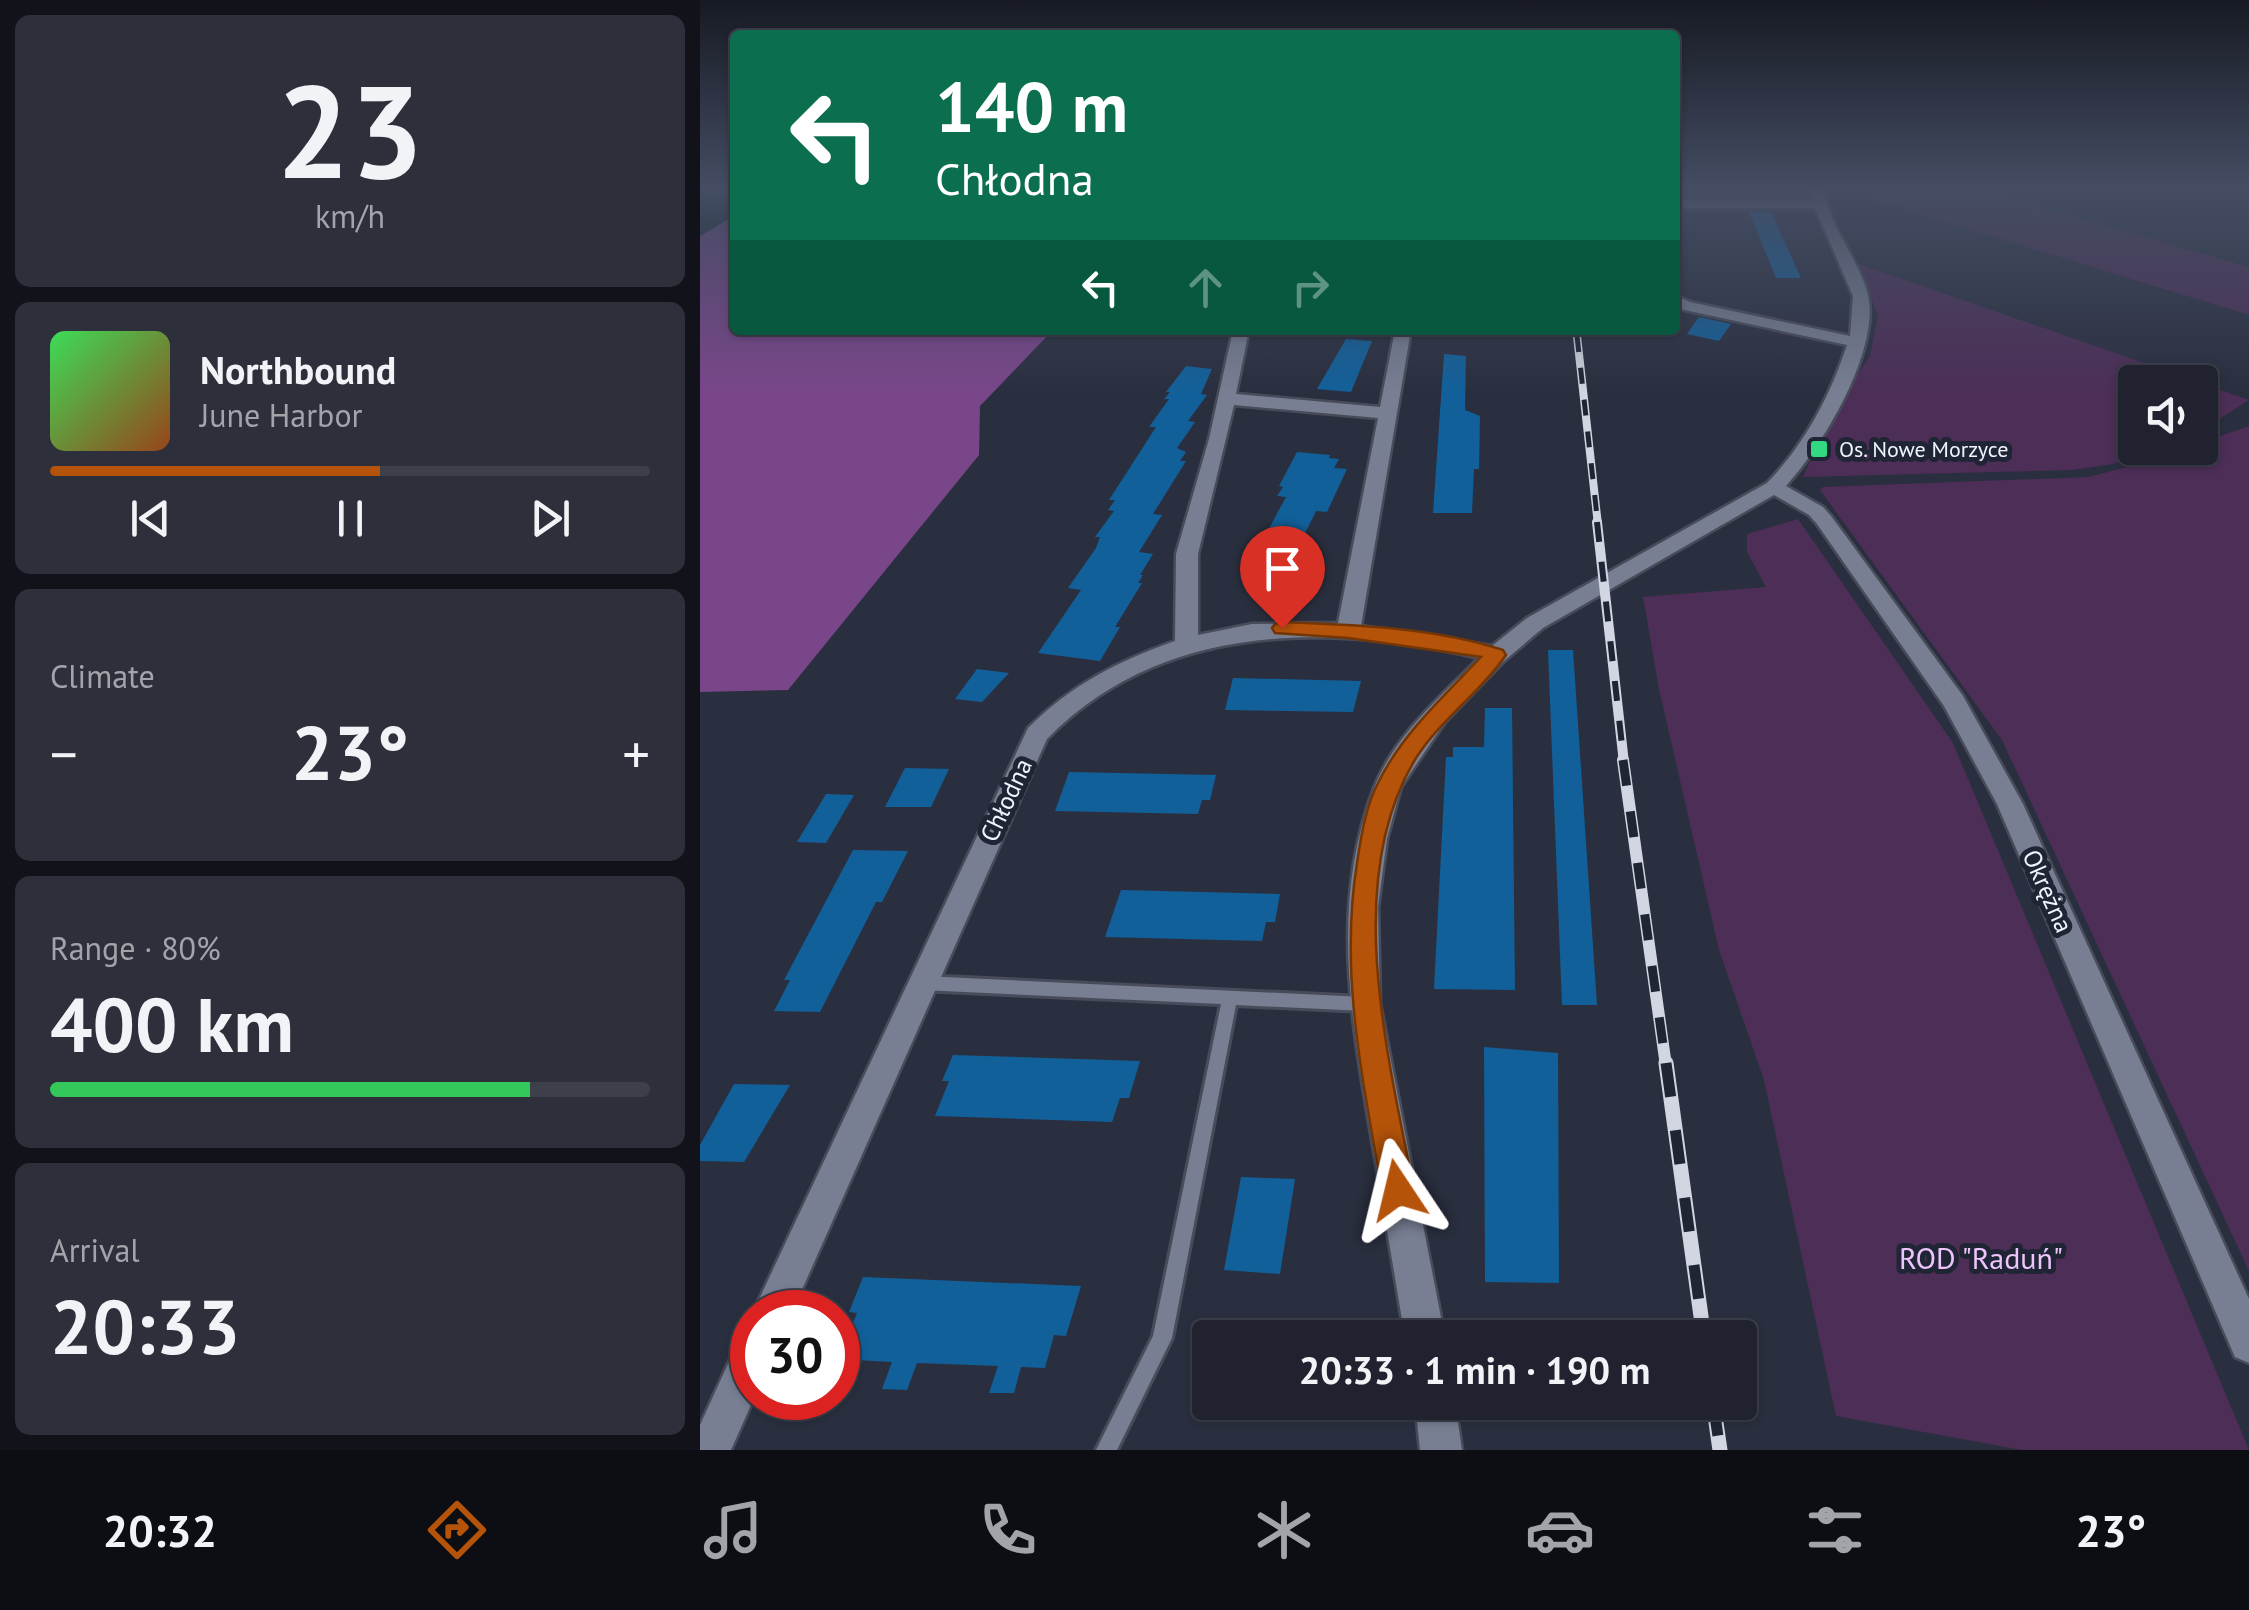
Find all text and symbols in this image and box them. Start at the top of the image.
text: 23 [276,46,424,214]
text: 140 m [935,61,1128,151]
icon: left [770,70,900,200]
text: Chłodna [935,149,1094,207]
text: km/h [315,195,385,237]
icon: left [1073,260,1128,315]
icon: ahead [1178,260,1233,315]
icon: right [1283,260,1338,315]
text: Northbound [200,345,396,394]
map controls [2118,365,2218,465]
button: sound [2118,365,2218,465]
text: June Harbor [200,394,362,436]
place label: Os. Nowe Morzyce [1839,435,2008,463]
marker: Os. Nowe Morzyce [1808,438,1830,460]
icon: previous [123,491,178,546]
icon: pause [323,491,378,546]
icon: next [523,491,578,546]
pin [1240,526,1325,629]
icon: arrive [1255,541,1310,596]
text: Climate [50,655,155,697]
text: 23° [291,704,409,801]
text: − [50,718,78,789]
text: + [622,718,650,789]
street label: Chłodna [973,753,1039,847]
street label: Okrężna [2016,845,2080,937]
text: Range · 80% [50,927,221,969]
text: 400 km [50,976,294,1073]
position arrow [1346,1138,1450,1242]
text: Arrival [50,1229,140,1271]
park label: ROD "Raduń" [1899,1238,2063,1277]
text: 20:33 [50,1278,240,1375]
speed limit sign: 30 [730,1290,860,1420]
text: 20:33 · 1 min · 190 m [1299,1345,1650,1394]
icon: directions [422,1495,492,1565]
icon: music [698,1495,768,1565]
icon: phone [973,1495,1043,1565]
icon: climate [1249,1495,1319,1565]
icon: car [1525,1495,1595,1565]
icon: filters [1800,1495,1870,1565]
text: 20:32 [103,1501,217,1559]
text: 23° [2076,1501,2146,1559]

